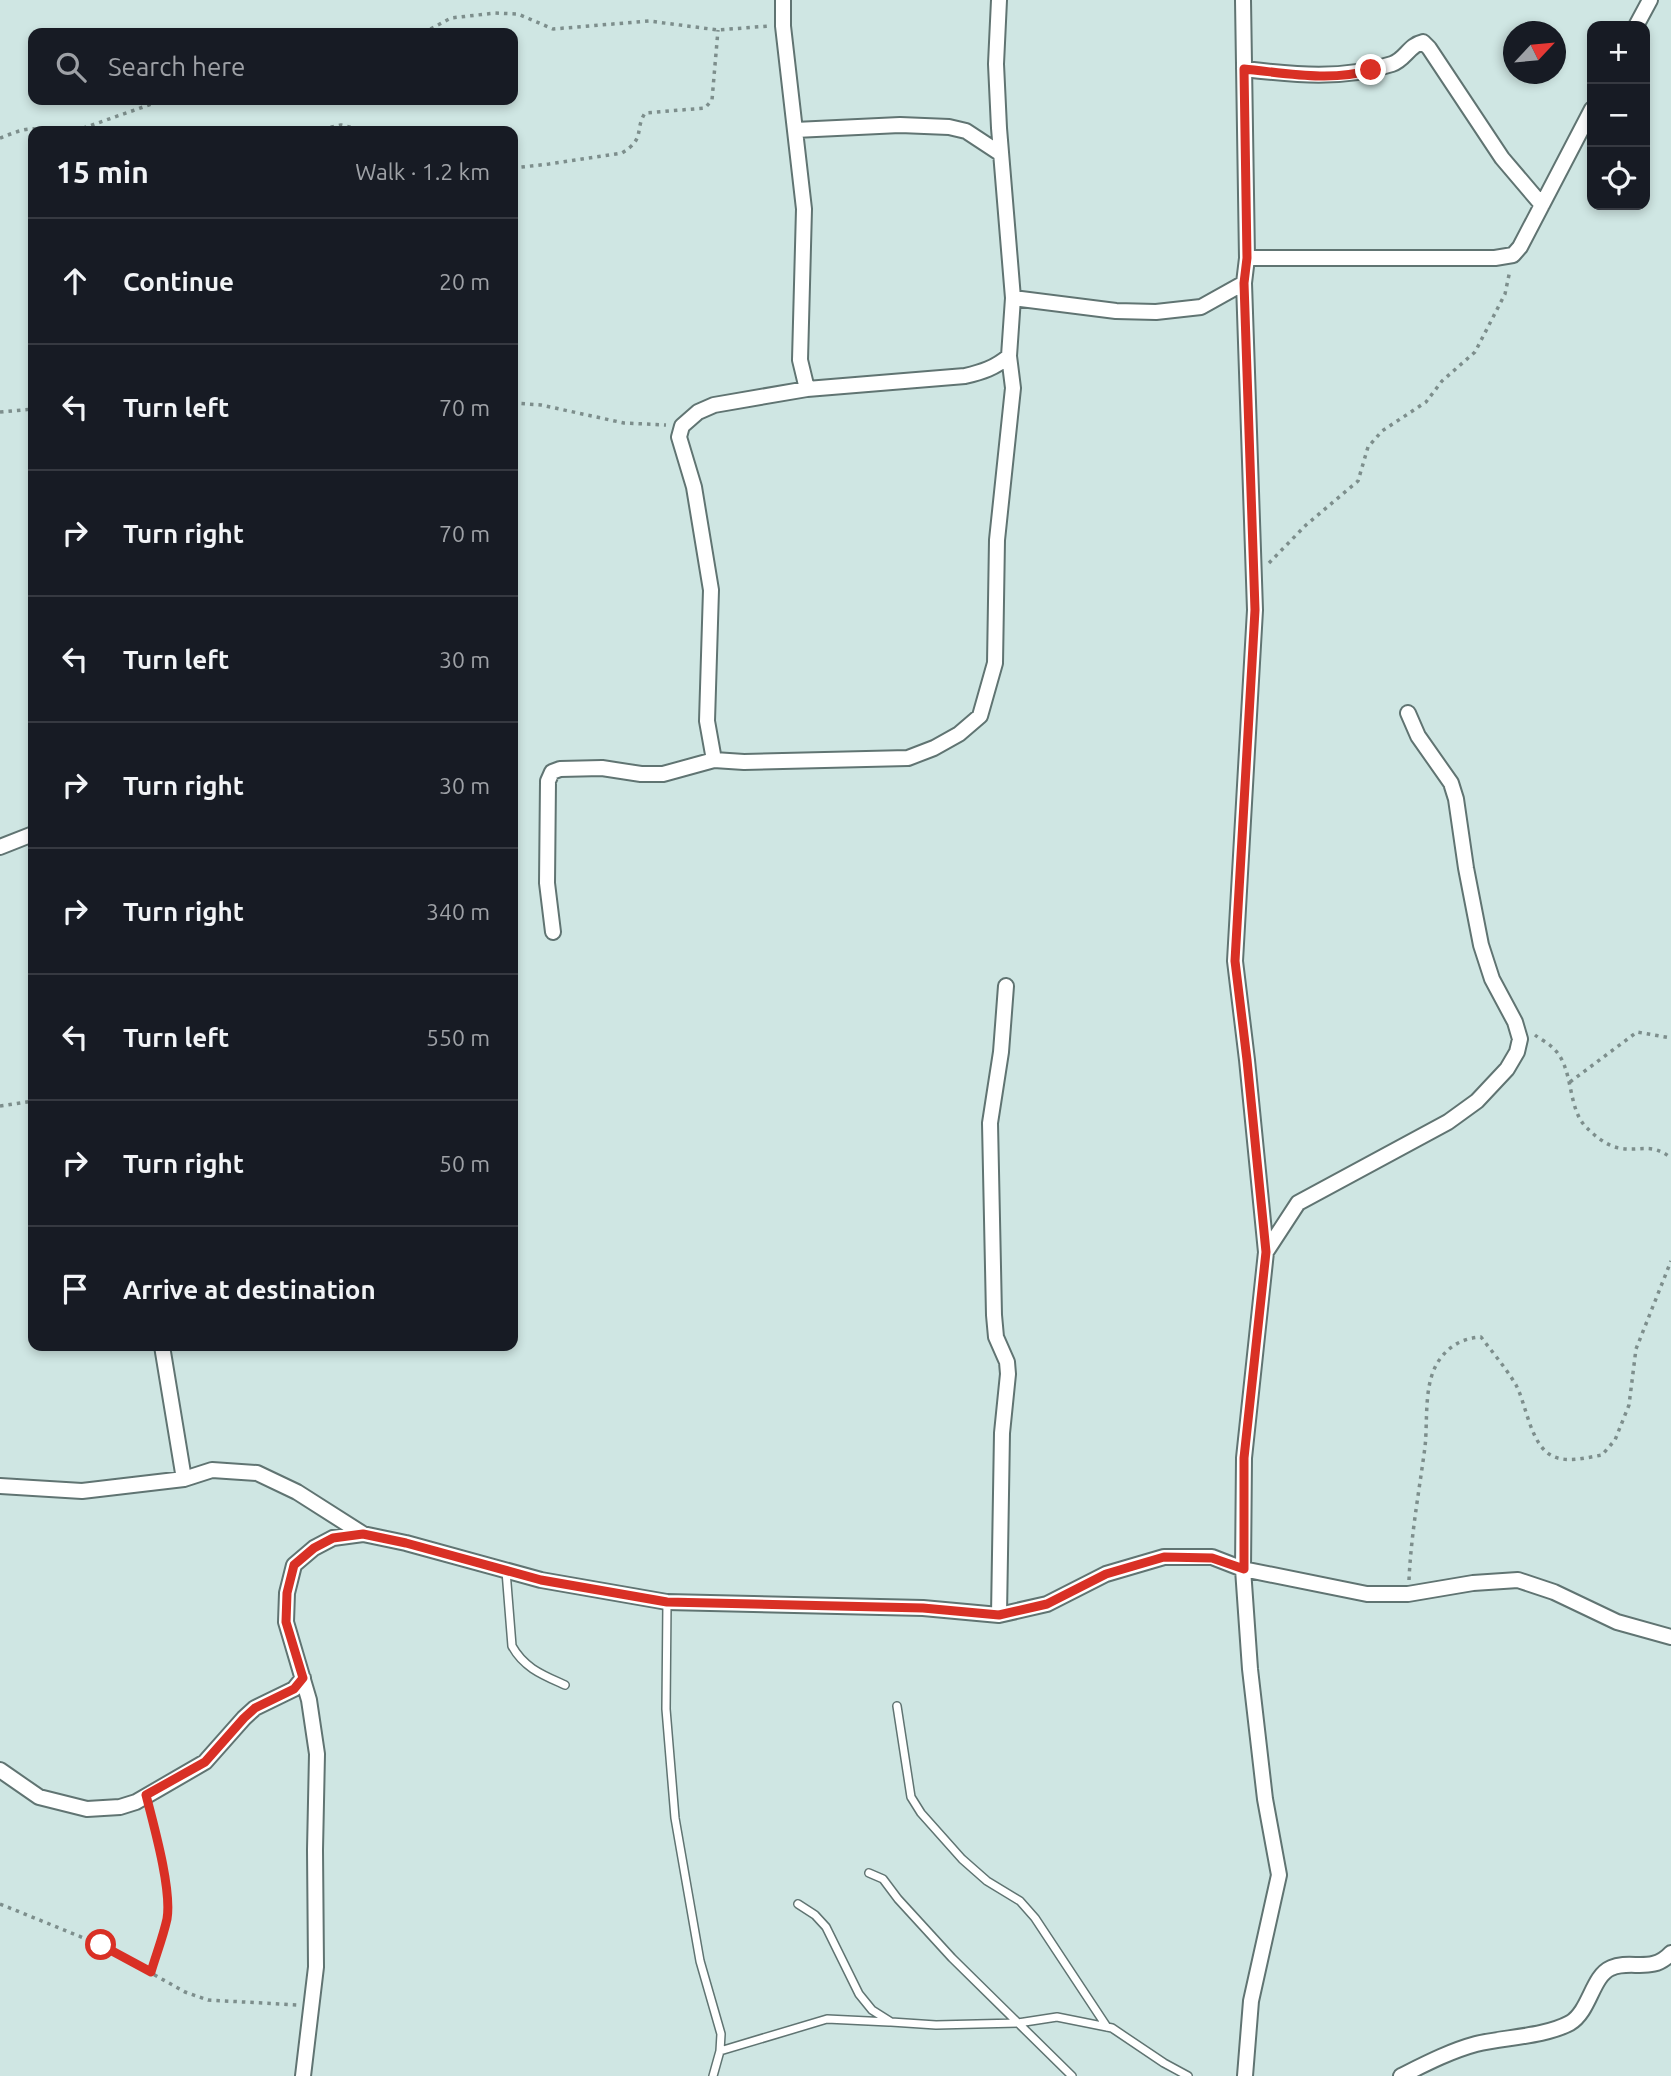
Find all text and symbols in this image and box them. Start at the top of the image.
north arrow [1503,21,1566,84]
map controls [1587,21,1650,210]
button: + [1587,21,1650,84]
search box [28,28,518,105]
icon: search [52,48,90,86]
text: Search here [108,52,245,81]
route end [1355,54,1386,85]
button: − [1587,84,1650,147]
button: locate [1587,147,1650,210]
text: 15 min [56,155,149,189]
text: Walk · 1.2 km [355,159,490,184]
icon: ahead [56,262,94,300]
text: Continue [123,267,234,296]
text: 20 m [439,269,490,294]
icon: left [56,388,94,426]
text: Turn left [123,393,229,422]
text: 70 m [439,395,490,420]
icon: right [56,514,94,552]
text: Turn right [123,519,244,548]
text: 70 m [439,521,490,546]
icon: left [56,640,94,678]
text: Turn left [123,645,229,674]
text: 30 m [439,647,490,672]
icon: right [56,766,94,804]
text: Turn right [123,771,244,800]
text: 30 m [439,773,490,798]
icon: right [56,892,94,930]
text: Turn right [123,897,244,926]
text: 340 m [426,899,490,924]
icon: left [56,1018,94,1056]
text: Turn left [123,1023,229,1052]
text: 550 m [426,1025,490,1050]
icon: right [56,1144,94,1182]
text: Turn right [123,1149,244,1178]
text: 50 m [439,1151,490,1176]
icon: arrive [56,1270,94,1308]
text: Arrive at destination [123,1275,376,1304]
route start [85,1929,116,1960]

